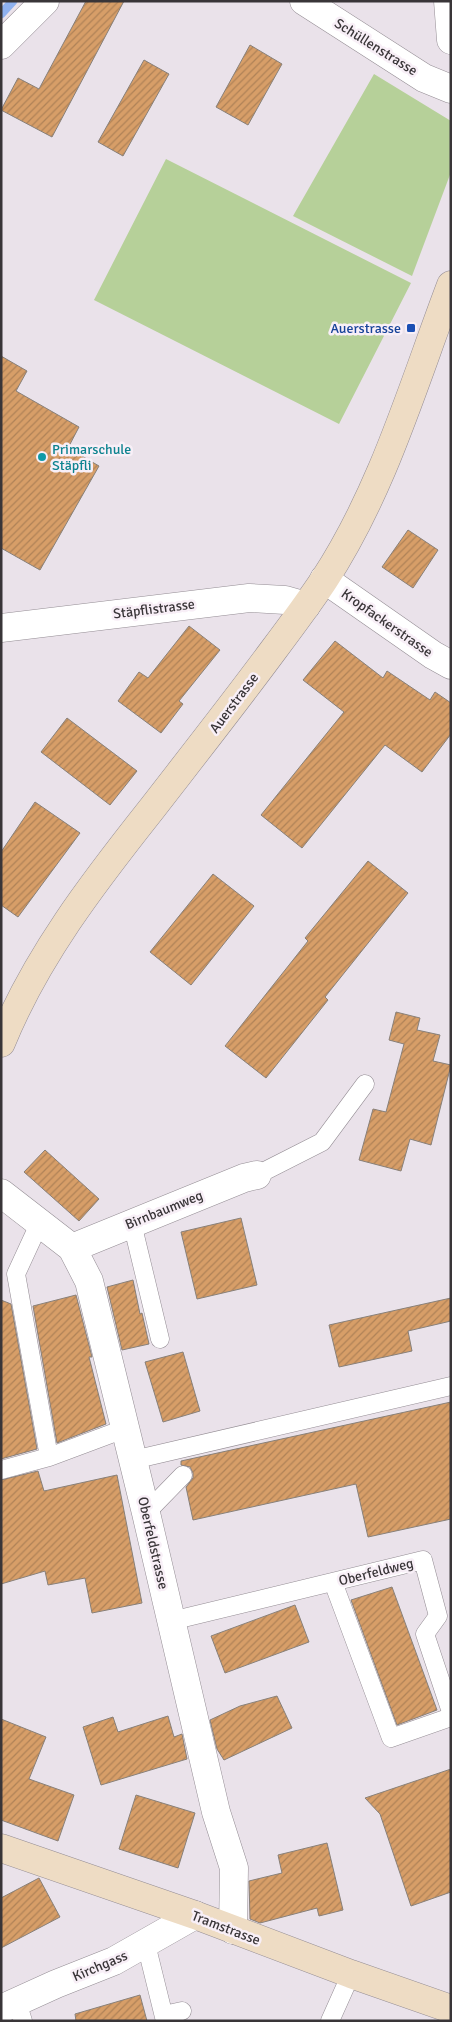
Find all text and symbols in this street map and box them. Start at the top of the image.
street label: Schüllenstrasse [331,15,421,79]
place label: Auerstrasse [330,320,401,337]
marker: Auerstrasse [405,322,417,334]
place label: Primarschule Stäpfli [52,441,131,474]
marker: Primarschule Stäpfli [36,451,48,463]
street label: Kropfackerstrasse [338,585,436,661]
street label: Stäpflistrasse [112,596,196,622]
street label: Auerstrasse [206,670,262,736]
street label: Birnbaumweg [123,1187,205,1233]
street label: Oberfeldstrasse [134,1495,172,1591]
street label: Oberfeldweg [337,1554,415,1590]
street label: Tramstrasse [189,1907,263,1949]
street label: Kirchgass [70,1947,130,1985]

